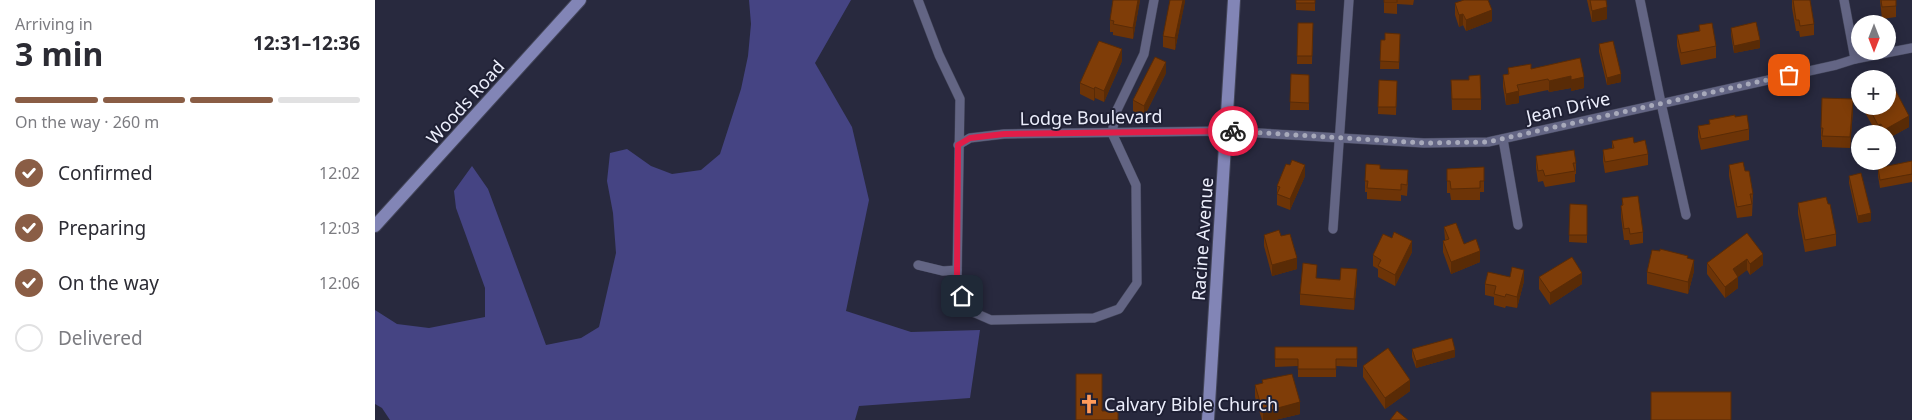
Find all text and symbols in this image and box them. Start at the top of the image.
text: Arriving in [15,13,93,35]
north arrow [1851,15,1896,60]
map controls [1851,15,1896,170]
text: 12:31–12:36 [253,30,360,56]
text: 3 min [15,32,103,75]
pin [1768,54,1810,96]
street label: Woods Road [421,55,509,149]
icon: bag [1775,61,1803,89]
button: + [1851,70,1896,115]
street label: Jean Drive [1522,86,1612,129]
street label: Lodge Boulevard [1019,104,1163,130]
courier [1208,106,1258,156]
text: On the way · 260 m [15,111,159,133]
icon: bike [1219,117,1247,145]
button: − [1851,125,1896,170]
icon: check [15,159,43,187]
text: Confirmed [58,160,153,186]
text: 12:02 [319,162,360,184]
street label: Racine Avenue [1186,176,1218,302]
icon: check [15,214,43,242]
text: Preparing [58,215,146,241]
text: 12:03 [319,217,360,239]
icon: check [15,269,43,297]
text: On the way [58,270,159,296]
text: 12:06 [319,272,360,294]
pin [941,275,983,317]
icon: home [948,282,976,310]
text: Delivered [58,325,143,351]
place label: Calvary Bible Church [1104,392,1278,416]
church icon: Calvary Bible Church [1078,393,1100,415]

